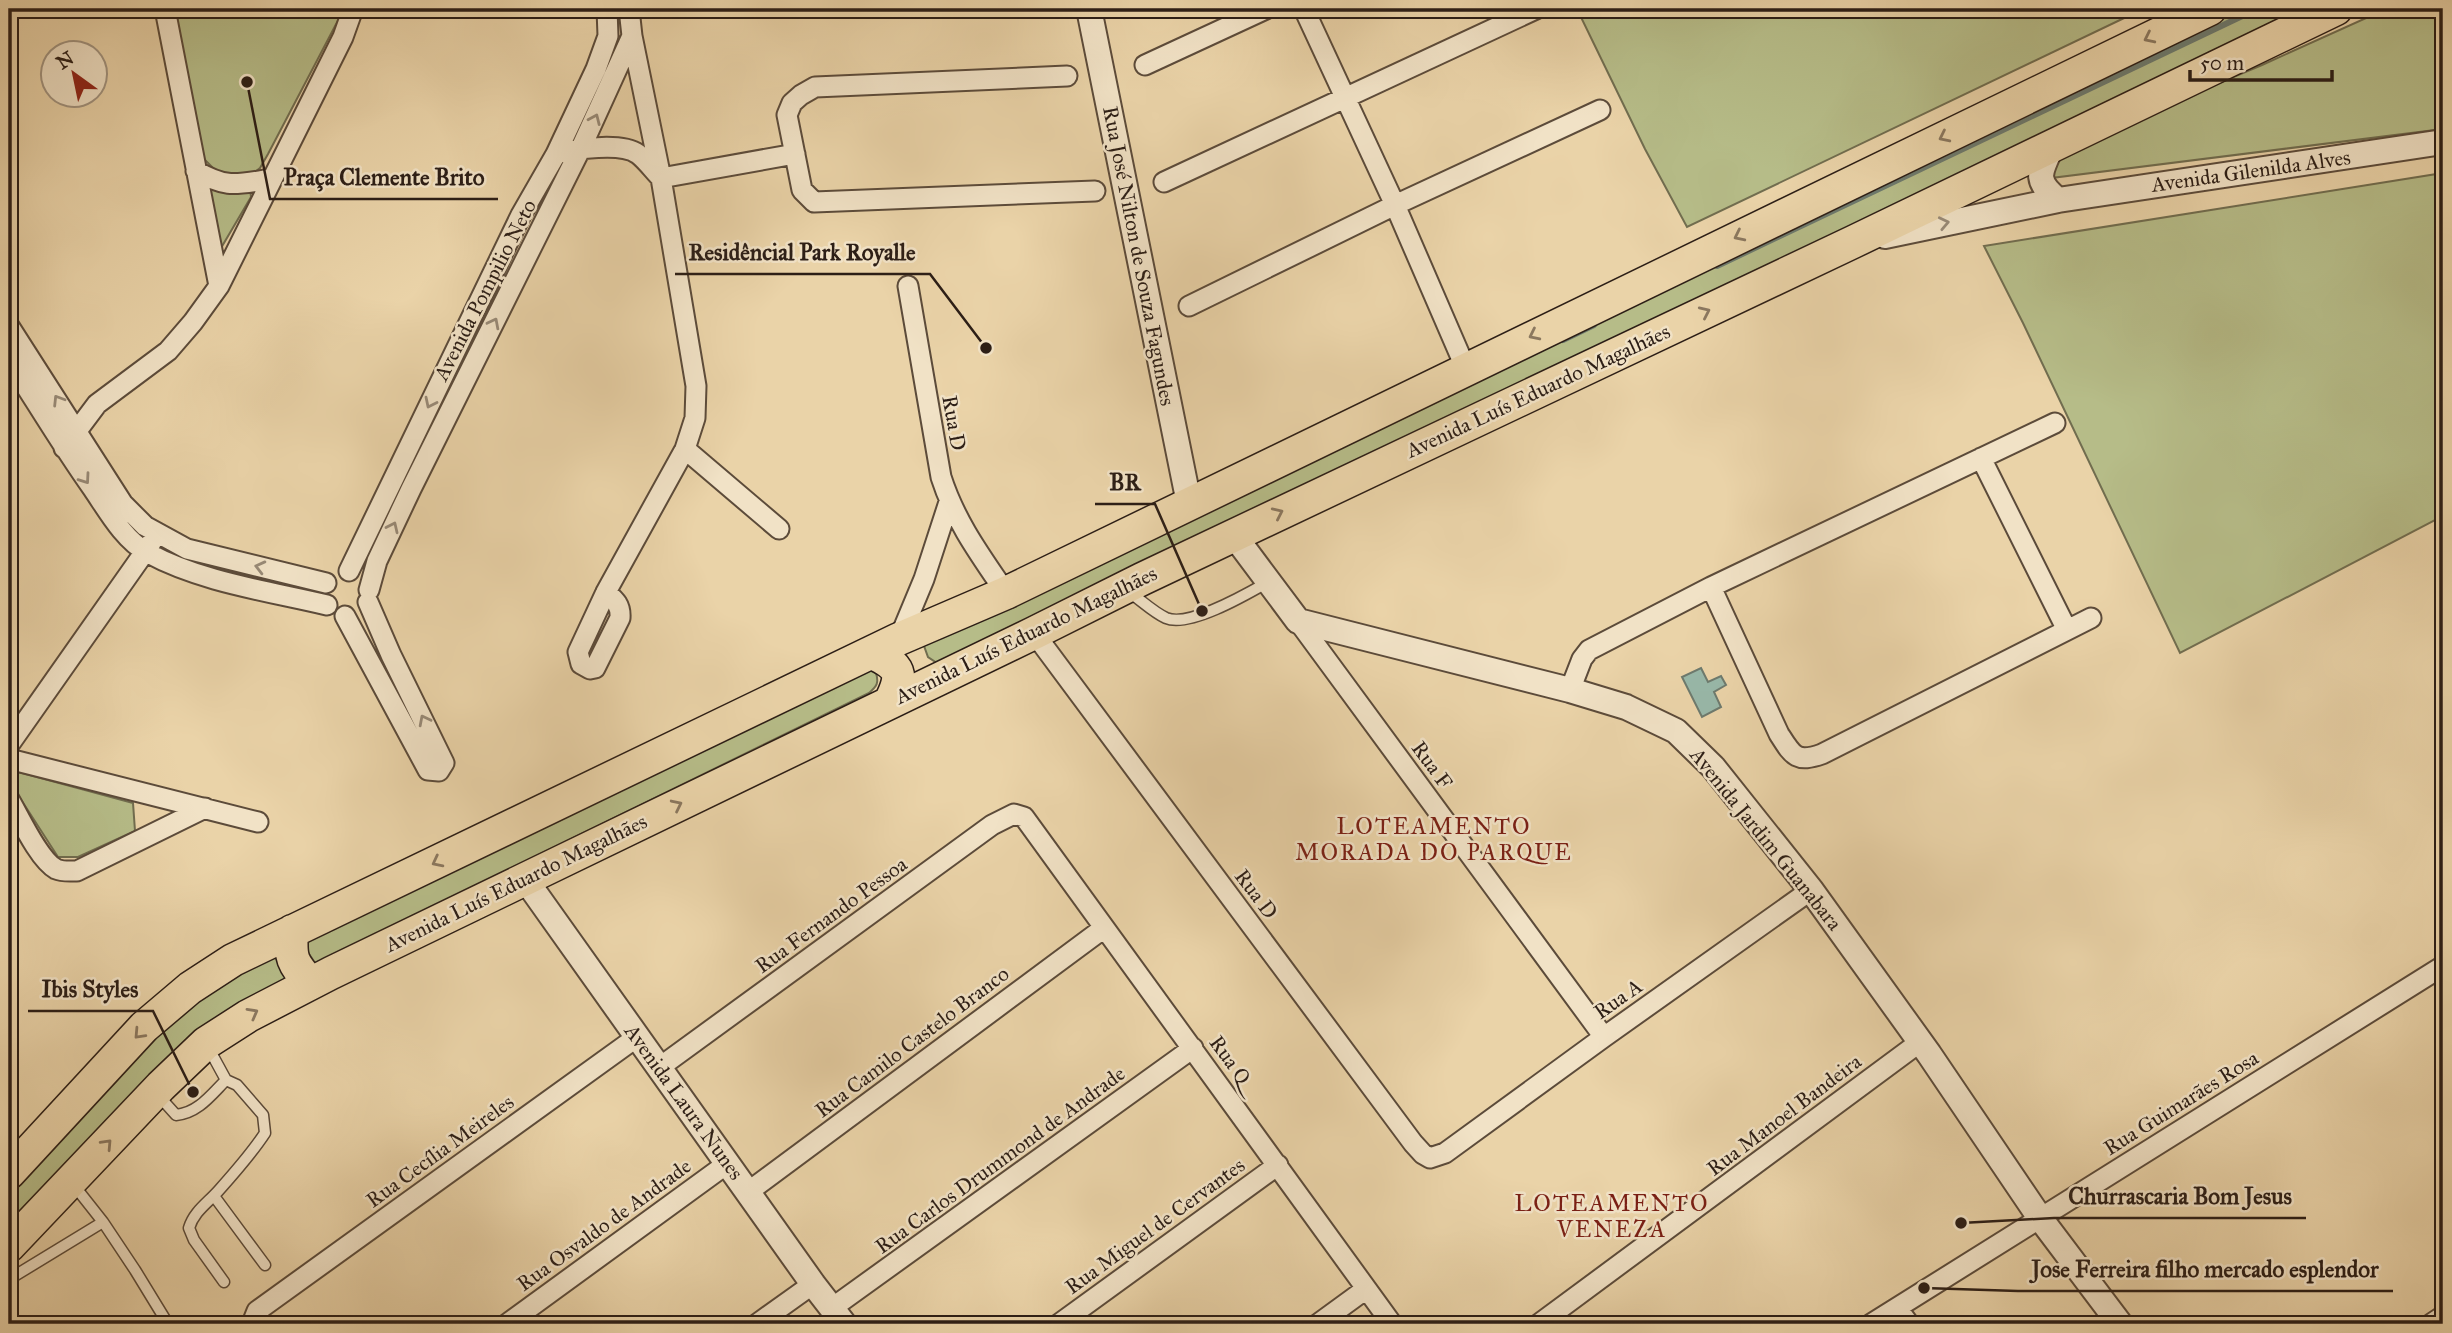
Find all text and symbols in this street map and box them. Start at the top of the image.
one-way arrow [2144,30,2156,44]
north arrow [38,38,108,108]
scale bar [2190,38,2331,82]
text: N [52,46,78,74]
text: 50 m [2200,50,2245,76]
street label: Rua José Nilton de Souza Fagundes [1097,104,1181,408]
one-way arrow [587,113,601,126]
one-way arrow [1939,129,1951,143]
street label: Avenida Gilenilda Alves [2149,144,2352,198]
callout: Praça Clemente Brito [270,155,498,199]
text: Praça Clemente Brito [284,163,485,192]
street label: Avenida Pompilio Neto [428,195,542,386]
one-way arrow [1938,217,1950,232]
one-way arrow [1734,228,1746,242]
callout: Residêncial Park Royalle [675,230,930,274]
text: Residêncial Park Royalle [688,238,916,267]
one-way arrow [1698,306,1711,320]
one-way arrow [486,318,500,330]
street label: Avenida Luís Eduardo Magalhães [1401,318,1674,464]
one-way arrow [1529,327,1541,341]
street label: Rua D [936,393,972,453]
one-way arrow [53,395,66,408]
one-way arrow [425,396,439,408]
callout: BR [1095,460,1155,504]
text: BR [1109,468,1142,496]
one-way arrow [77,471,89,484]
one-way arrow [1271,508,1283,522]
one-way arrow [385,522,399,534]
street label: Avenida Luís Eduardo Magalhães [890,560,1161,710]
one-way arrow [254,561,266,575]
one-way arrow [418,715,432,727]
street label: Rua F [1406,736,1458,794]
street label: Avenida Jardim Guanabara [1684,742,1848,936]
one-way arrow [670,799,682,813]
street label: Avenida Luís Eduardo Magalhães [380,808,651,958]
district label: LOTEAMENTO MORADA DO PARQUE [1295,812,1573,866]
street label: Rua Fernando Pessoa [750,851,912,979]
one-way arrow [432,853,444,867]
street label: Rua D [1229,864,1283,924]
street label: Rua Camilo Castelo Branco [810,960,1014,1123]
callout: Ibis Styles [28,967,153,1011]
street label: Rua A [1589,973,1647,1025]
text: Ibis Styles [42,975,139,1004]
one-way arrow [245,1008,258,1022]
street label: Avenida Laura Nunes [618,1018,749,1185]
one-way arrow [135,1025,147,1038]
street label: Rua Q [1204,1031,1265,1102]
street label: Rua Guimarães Rosa [2099,1045,2263,1161]
street label: Rua Manoel Bandeira [1702,1048,1866,1182]
street label: Rua Carlos Drummond de Andrade [870,1060,1130,1259]
street label: Rua Cecília Meireles [361,1089,519,1213]
one-way arrow [99,1139,111,1152]
street label: Rua Miguel de Cervantes [1060,1152,1250,1300]
street label: Rua Osvaldo de Andrade [512,1153,696,1297]
callout: Churrascaria Bom Jesus [2054,1174,2306,1218]
text: Churrascaria Bom Jesus [2068,1182,2292,1211]
district label: LOTEAMENTO VENEZA [1514,1189,1710,1243]
callout: Jose Ferreira filho mercado esplendor [2018,1247,2393,1291]
text: Jose Ferreira filho mercado esplendor [2028,1255,2379,1284]

